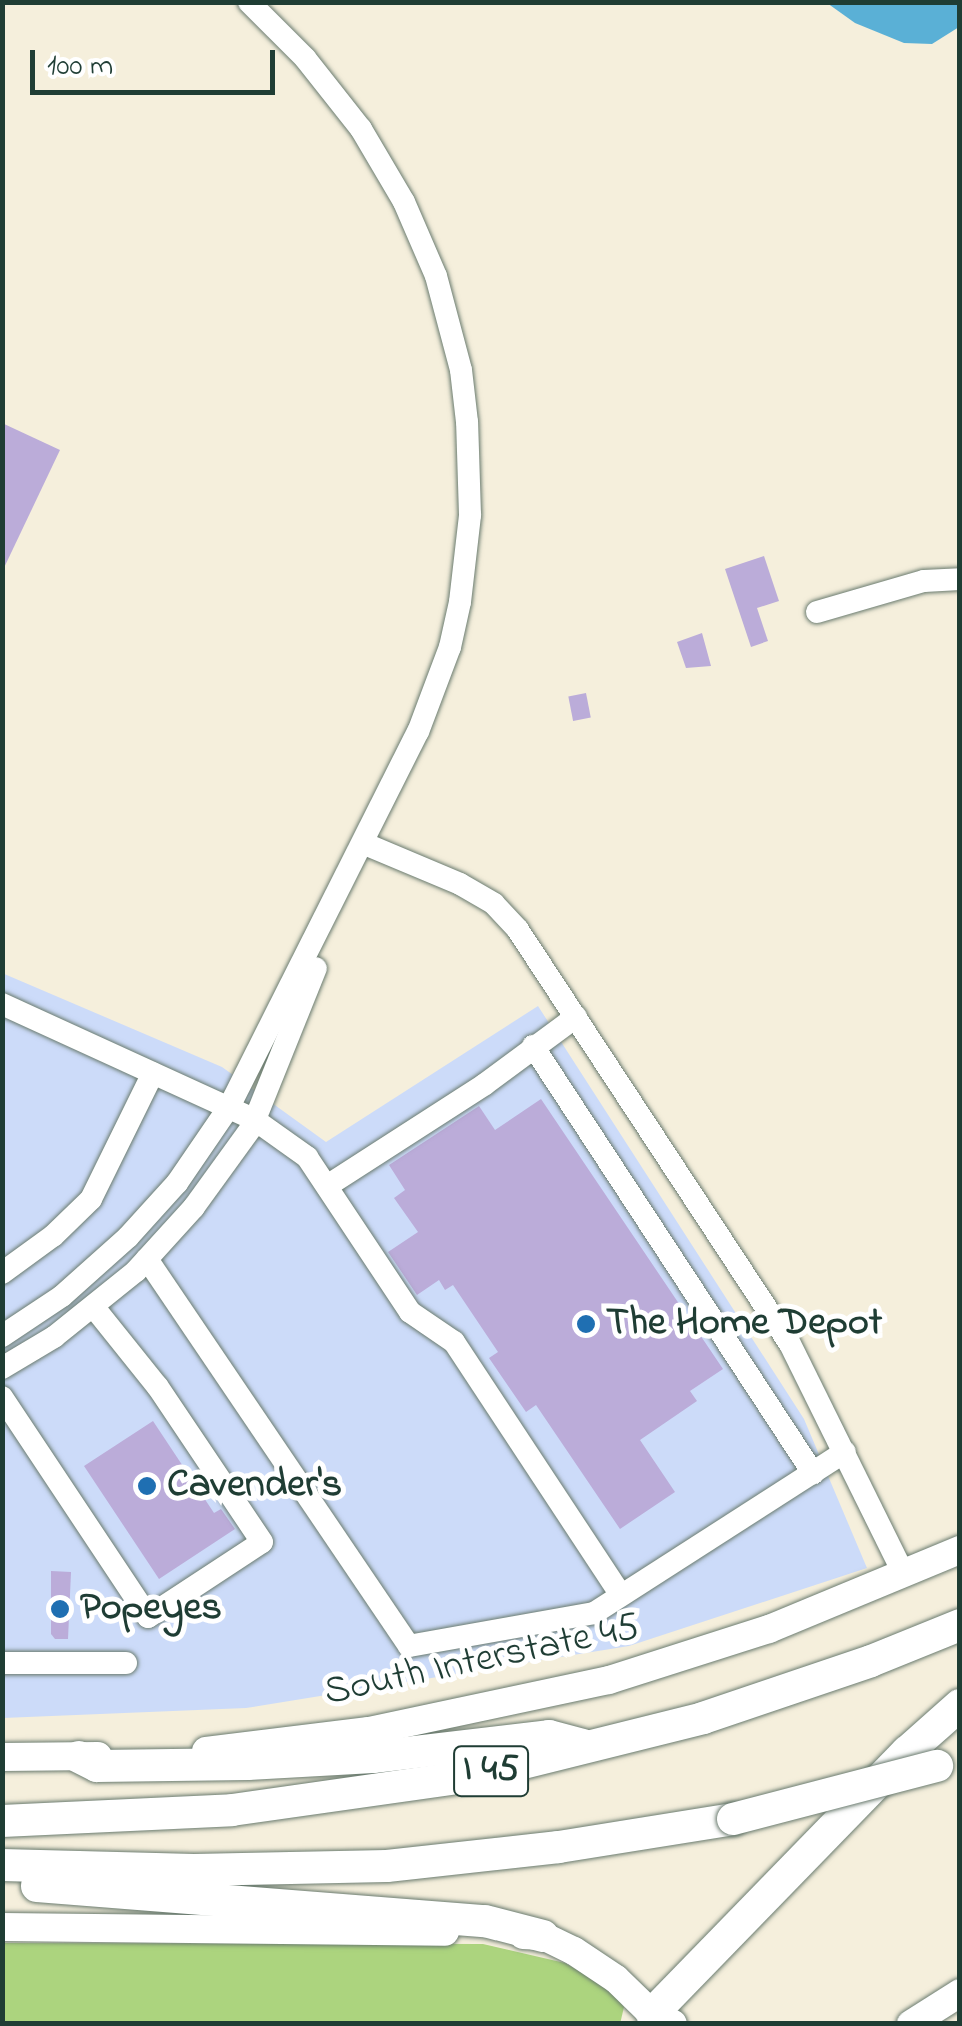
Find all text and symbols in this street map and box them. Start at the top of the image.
scale bar [35,30,280,92]
text: 100 m [47,45,113,89]
place label: The Home Depot [606,1300,882,1348]
marker: The Home Depot [575,1313,597,1335]
place label: Cavender's [167,1462,342,1510]
marker: Cavender's [136,1475,158,1497]
place label: Popeyes [80,1585,222,1633]
marker: Popeyes [49,1598,71,1620]
street label: South Interstate 45 [320,1604,644,1718]
road number: I 45 [451,1738,531,1804]

